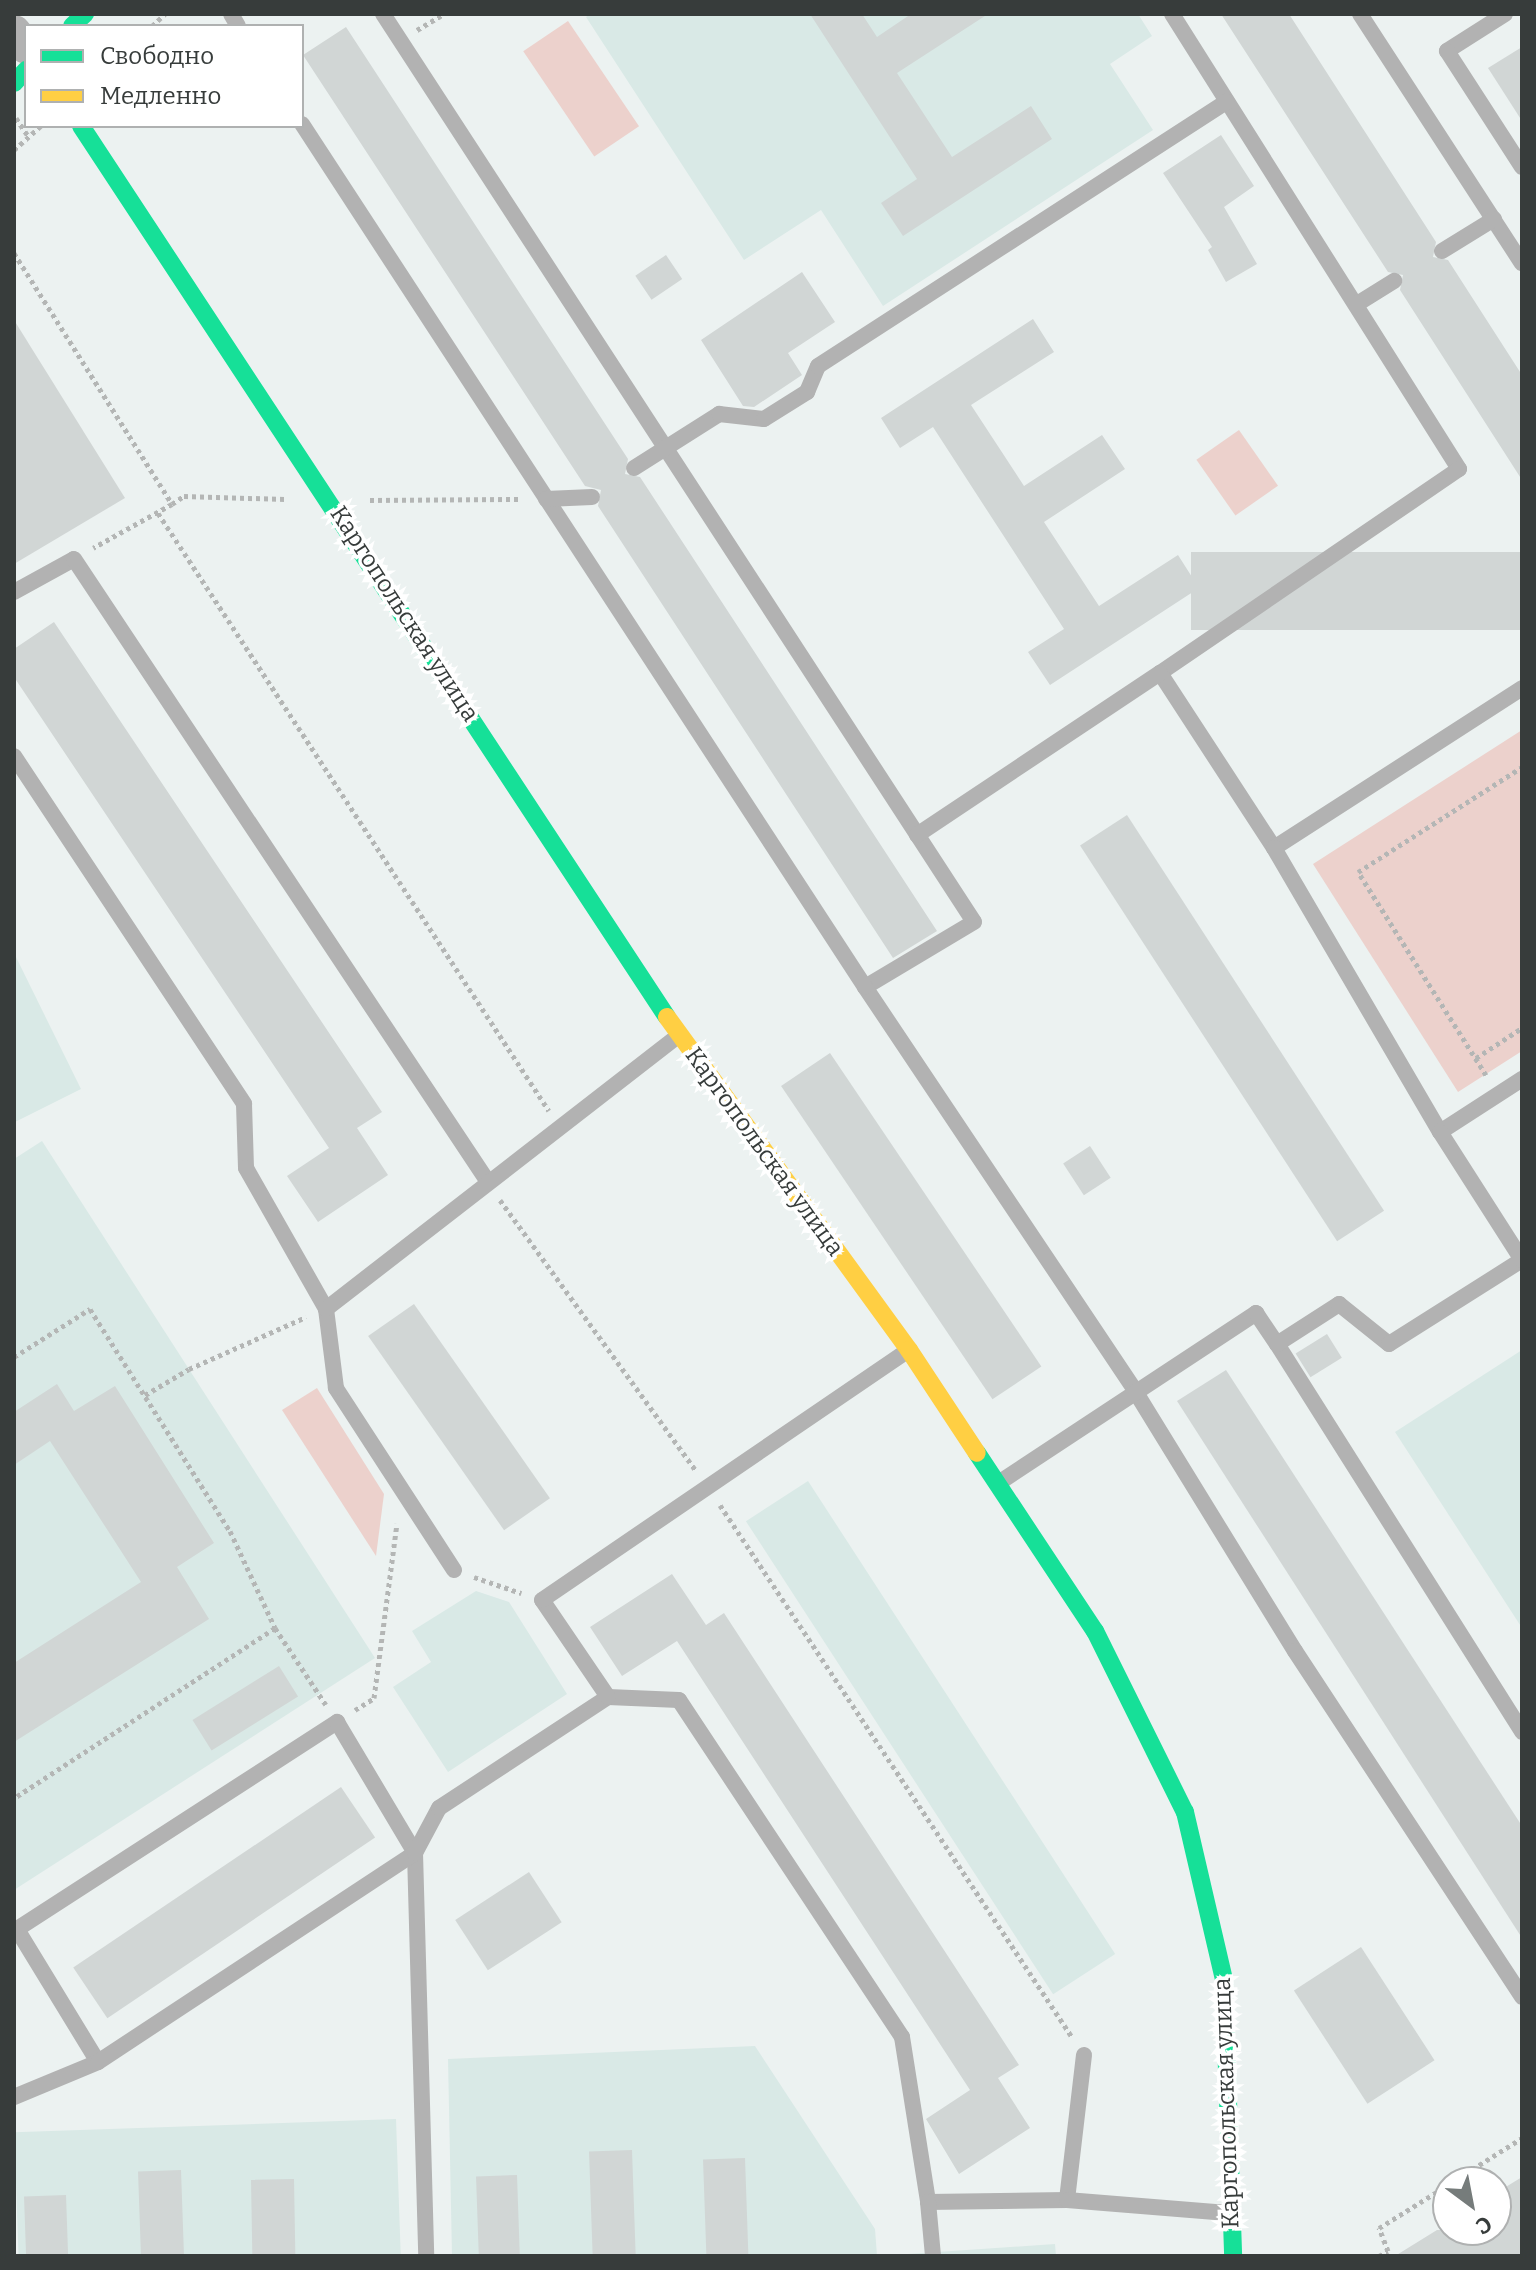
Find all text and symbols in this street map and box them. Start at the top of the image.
legend [24,24,304,128]
text: Свободно [100,42,214,70]
text: Медленно [100,82,221,110]
street label: Каргопольская улица [324,501,484,727]
street label: Каргопольская улица [679,1042,849,1262]
street label: Каргопольская улица [1208,1977,1246,2229]
north arrow [1432,2166,1512,2246]
text: С [1471,2210,1497,2240]

